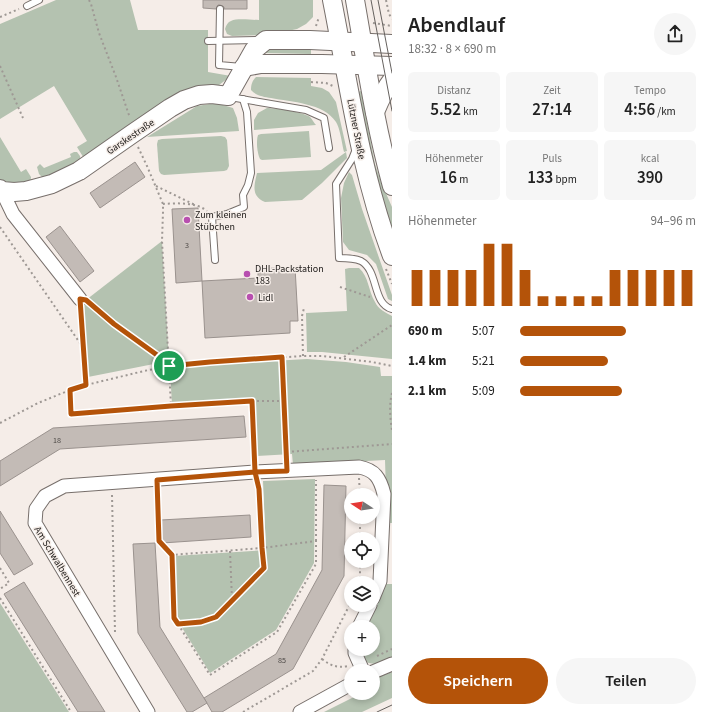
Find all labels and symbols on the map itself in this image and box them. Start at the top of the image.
street label: Lützner Straße [343,98,369,161]
street label: Garskestraße [104,116,157,158]
place label: Zum kleinen Stübchen [195,208,247,234]
marker: Zum kleinen Stübchen [182,215,192,225]
house number: 3 [185,240,189,251]
place label: DHL-Packstation 183 [255,262,324,288]
marker: DHL-Packstation 183 [242,269,252,279]
place label: Lidl [258,291,274,305]
marker: Lidl [245,292,255,302]
pin [152,349,186,383]
house number: 18 [53,435,61,446]
north arrow [344,488,380,524]
street label: Am Schwalbennest [31,524,84,600]
house number: 85 [278,655,286,666]

